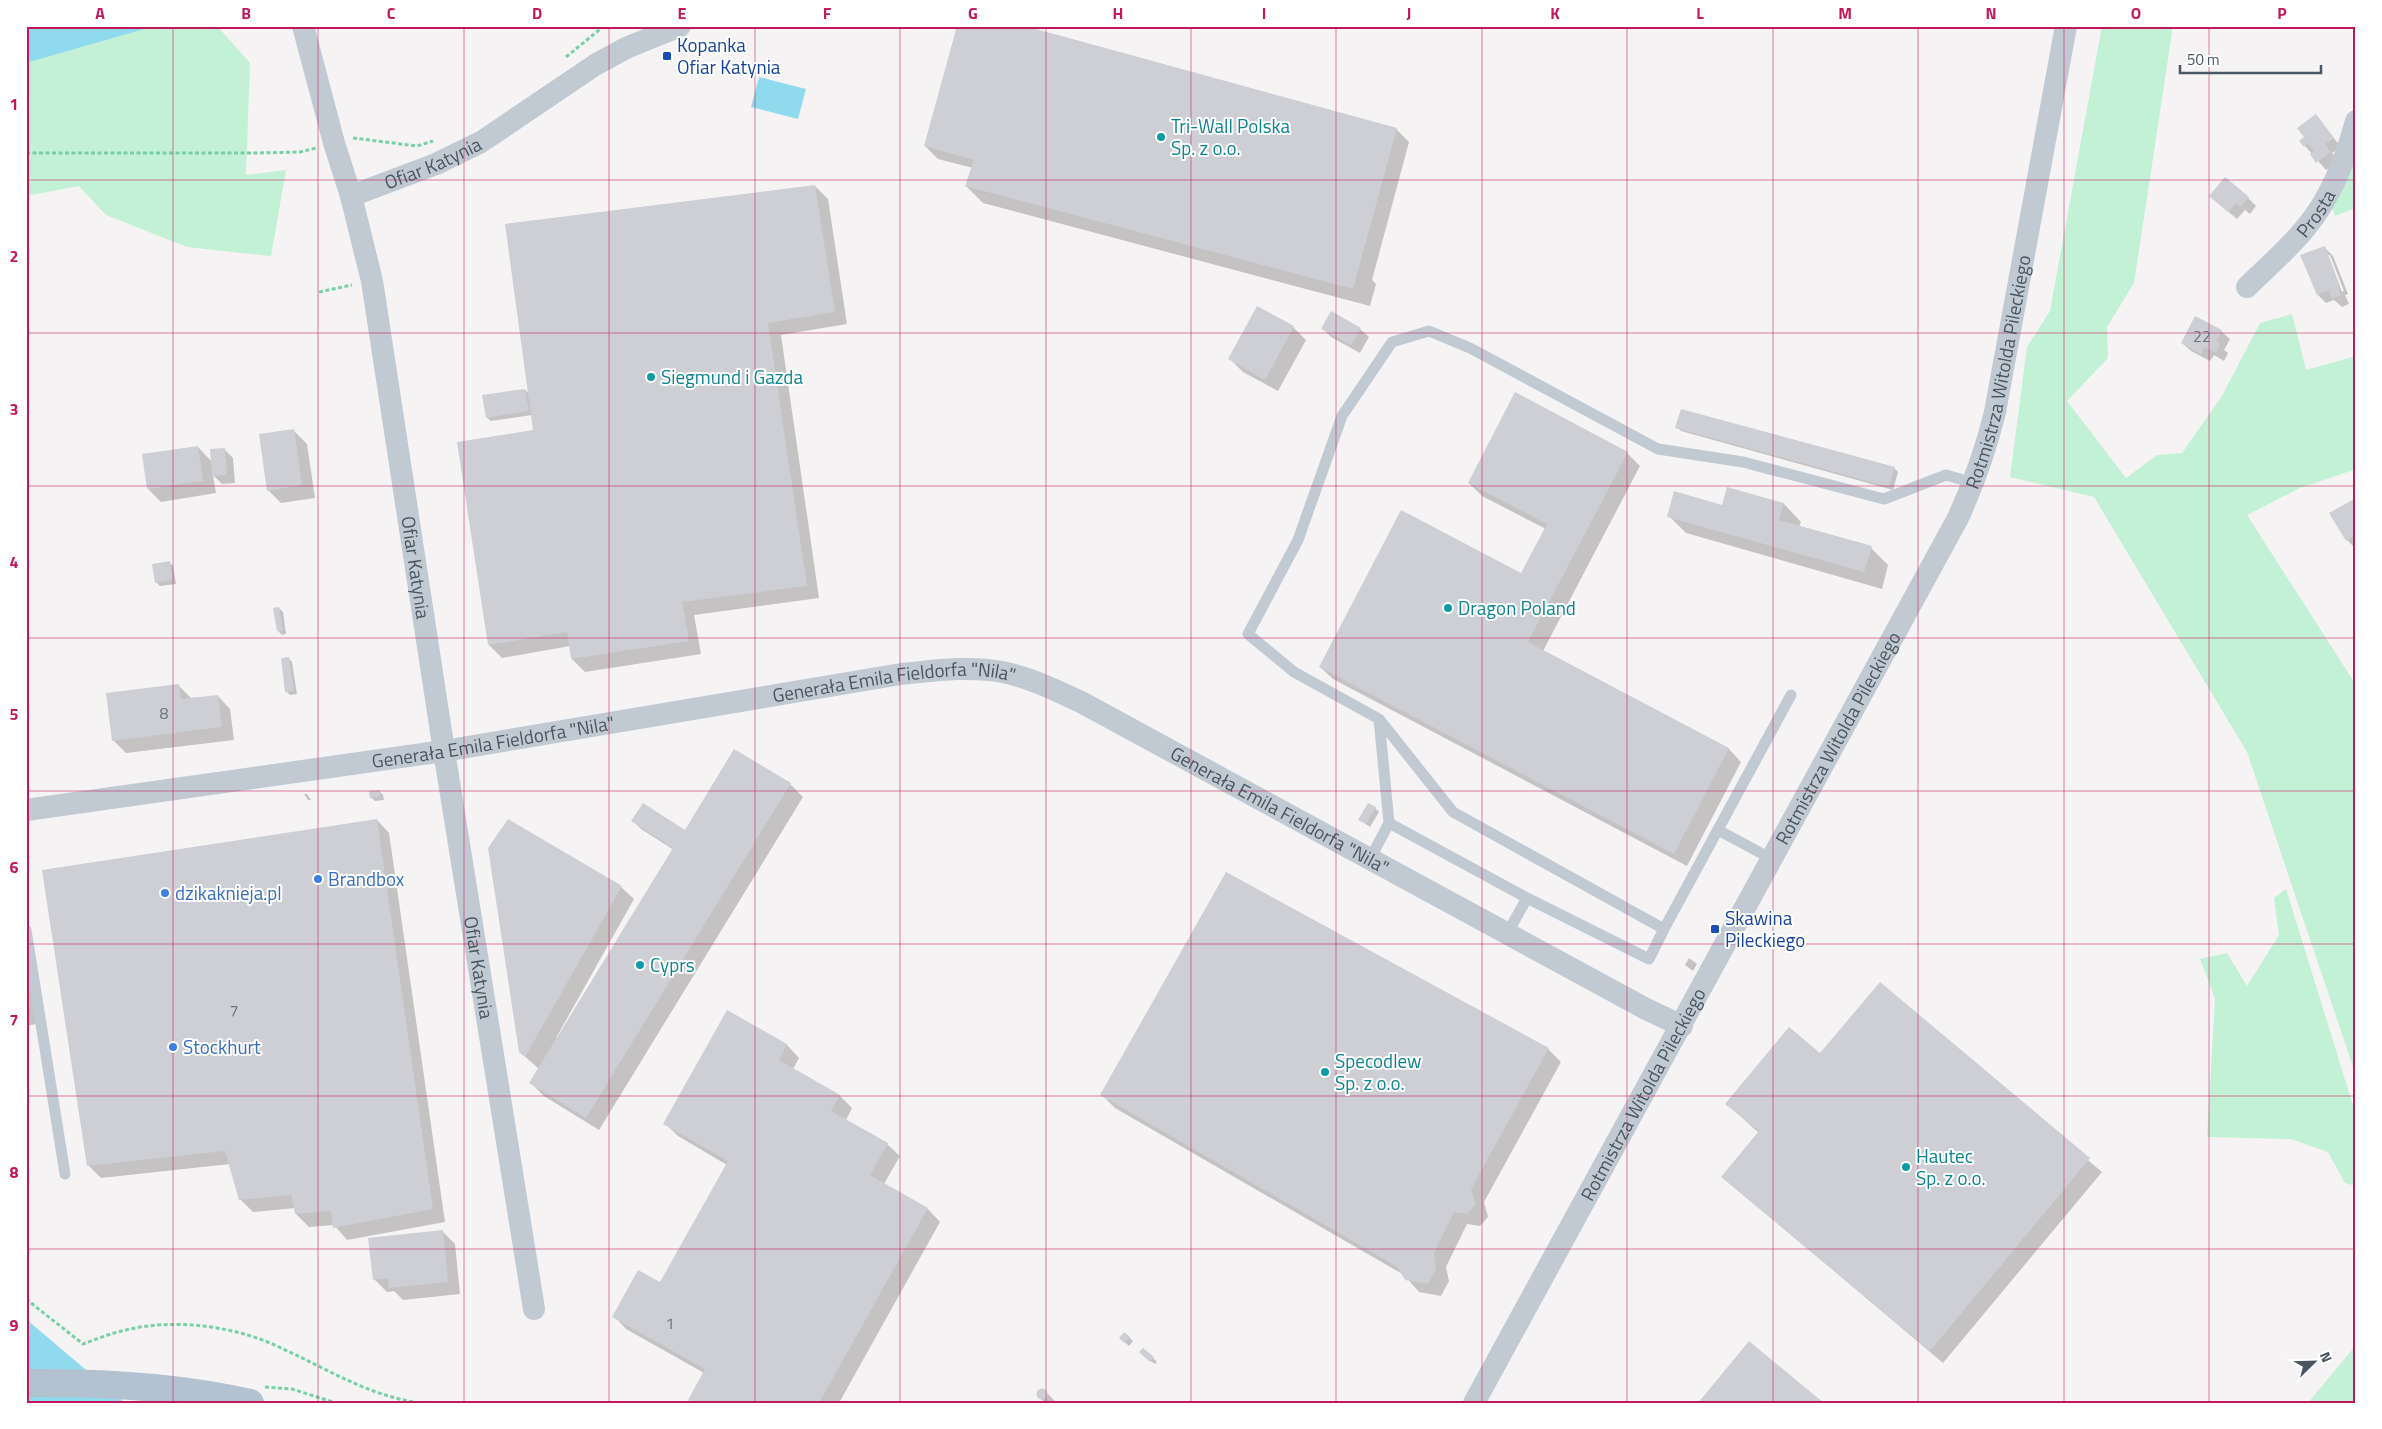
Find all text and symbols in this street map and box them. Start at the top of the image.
text: A [95,1,105,25]
text: B [241,1,251,25]
text: C [387,1,396,25]
text: D [532,1,542,25]
text: E [678,1,687,25]
text: F [823,1,832,25]
text: G [968,1,978,25]
text: H [1113,1,1123,25]
text: I [1262,1,1266,25]
text: J [1407,1,1411,25]
text: K [1550,1,1560,25]
text: L [1696,1,1704,25]
text: M [1838,1,1852,25]
text: N [1985,1,1997,25]
text: O [2131,1,2141,25]
text: P [2277,1,2287,25]
place label: Kopanka Ofiar Katynia [677,30,781,81]
scale bar [2180,42,2321,74]
text: 50 m [2187,48,2220,71]
marker: Kopanka Ofiar Katynia [661,50,673,62]
text: 1 [10,92,18,116]
place label: Tri-Wall Polska Sp. z o.o. [1171,111,1291,162]
street label: Ofiar Katynia [380,129,486,196]
marker: Tri-Wall Polska Sp. z o.o. [1155,131,1167,143]
street label: Prosta [2289,184,2342,243]
text: 2 [10,244,18,268]
street label: Rotmistrza Witolda Pileckiego [1957,253,2038,493]
house number: 22 [2193,324,2211,348]
place label: Siegmund i Gazda [661,362,803,391]
marker: Siegmund i Gazda [645,371,657,383]
text: 3 [10,397,18,421]
street label: Ofiar Katynia [394,514,439,621]
text: 4 [10,550,19,574]
place label: Dragon Poland [1458,593,1576,622]
marker: Dragon Poland [1442,602,1454,614]
street label: Rotmistrza Witolda Pileckiego [1767,626,1907,850]
street label: Generała Emila Fieldorfa "Nila" [770,654,1019,709]
house number: 8 [160,701,169,725]
text: 5 [10,702,19,726]
street label: Generała Emila Fieldorfa "Nila" [370,708,617,775]
street label: Generała Emila Fieldorfa "Nila" [1165,738,1395,881]
text: 6 [10,855,19,879]
place label: Brandbox [328,864,405,893]
marker: Brandbox [312,873,324,885]
place label: dzikaknieja.pl [175,878,282,907]
marker: dzikaknieja.pl [159,887,171,899]
place label: Skawina Pileckiego [1725,903,1805,954]
street label: Ofiar Katynia [457,914,502,1021]
marker: Skawina Pileckiego [1709,923,1721,935]
place label: Cyprs [650,950,695,979]
marker: Cyprs [634,959,646,971]
street label: Rotmistrza Witolda Pileckiego [1572,982,1713,1206]
house number: 7 [230,998,238,1022]
text: 7 [10,1008,18,1032]
place label: Stockhurt [183,1032,261,1061]
marker: Stockhurt [167,1041,179,1053]
place label: Specodlew Sp. z o.o. [1335,1046,1422,1097]
marker: Specodlew Sp. z o.o. [1319,1066,1331,1078]
place label: Hautec Sp. z o.o. [1916,1141,1986,1192]
text: 8 [10,1160,19,1184]
marker: Hautec Sp. z o.o. [1900,1161,1912,1173]
house number: 1 [666,1311,674,1335]
text: 9 [10,1313,19,1337]
north arrow [2290,1336,2340,1386]
text: N [2315,1348,2338,1365]

